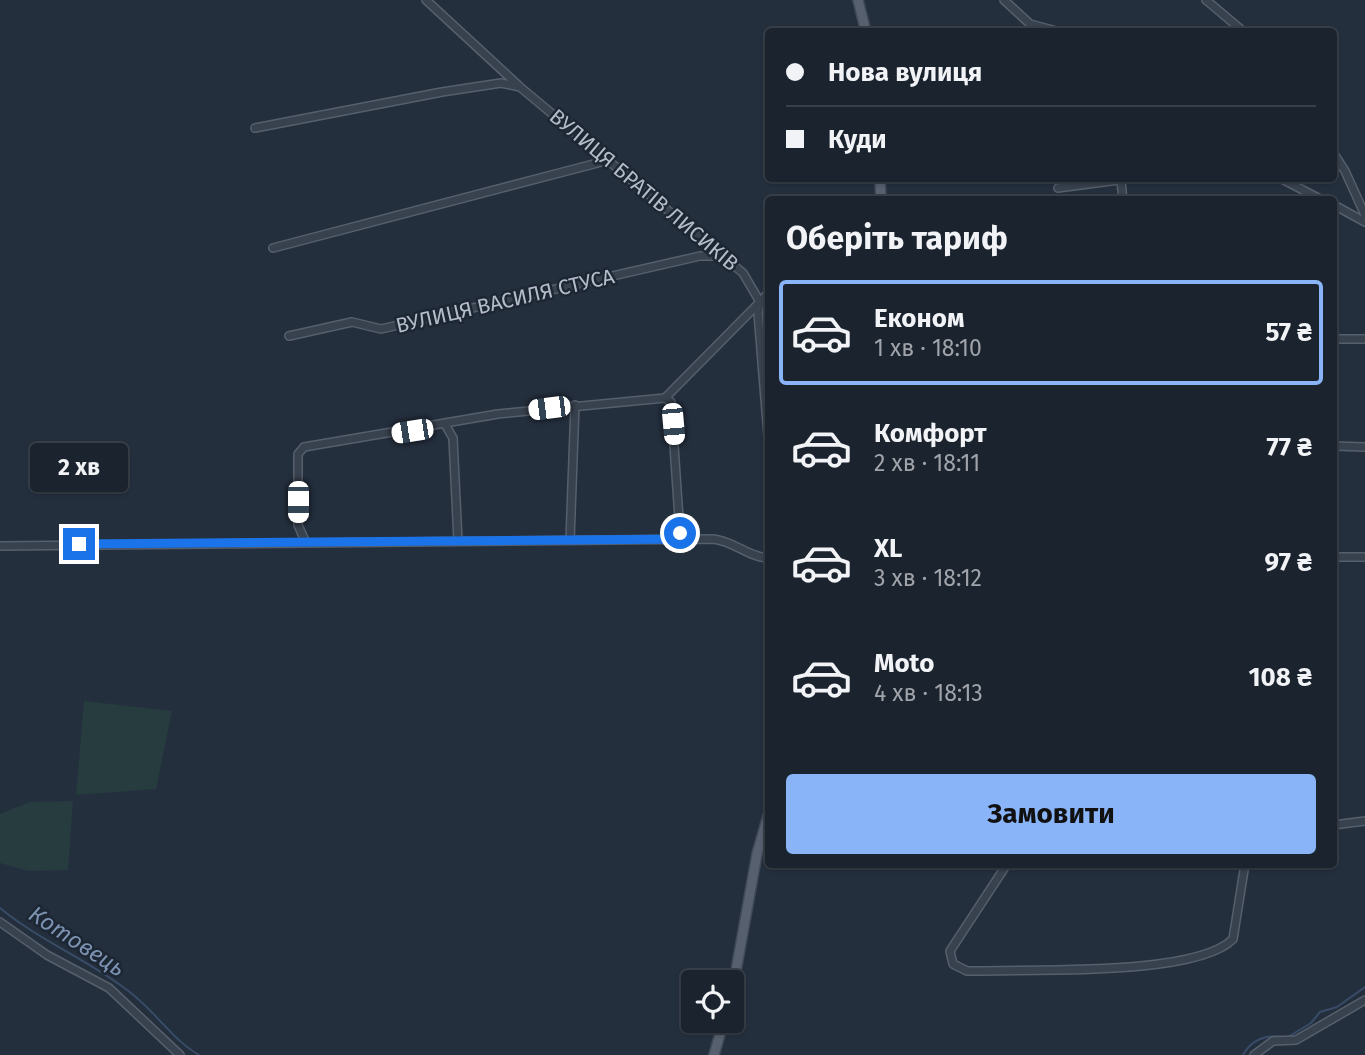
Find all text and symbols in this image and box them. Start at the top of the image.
text: Нова вулиця [828,57,982,88]
street label: ВУЛИЦЯ БРАТІВ ЛИСИКІВ [544,103,744,277]
text: Куди [828,124,887,155]
text: Оберіть тариф [786,219,1008,257]
street label: ВУЛИЦЯ ВАСИЛЯ СТУСА [393,263,617,339]
icon: car [790,301,853,364]
text: Економ [874,303,964,334]
text: 57 ₴ [1266,317,1312,348]
text: 1 хв · 18:10 [874,334,982,362]
car [527,395,572,421]
car [661,402,686,446]
icon: car [790,416,853,479]
car [390,417,435,445]
text: Комфорт [874,418,987,449]
text: 77 ₴ [1267,432,1312,463]
callout: 2 хв [30,442,128,491]
text: 2 хв · 18:11 [874,449,980,477]
text: 2 хв [58,453,100,481]
car [288,481,309,523]
route start [664,517,696,549]
route end [63,528,95,560]
icon: car [790,531,853,594]
text: XL [874,533,902,564]
text: 97 ₴ [1264,547,1312,578]
text: 3 хв · 18:12 [874,564,982,592]
icon: car [790,646,853,709]
text: Moto [874,648,934,679]
text: 108 ₴ [1249,662,1312,693]
text: 4 хв · 18:13 [874,679,983,707]
button: Замовити [786,774,1316,854]
water label: Котовець [24,900,130,982]
map controls [681,970,744,1033]
button: locate [681,970,744,1033]

